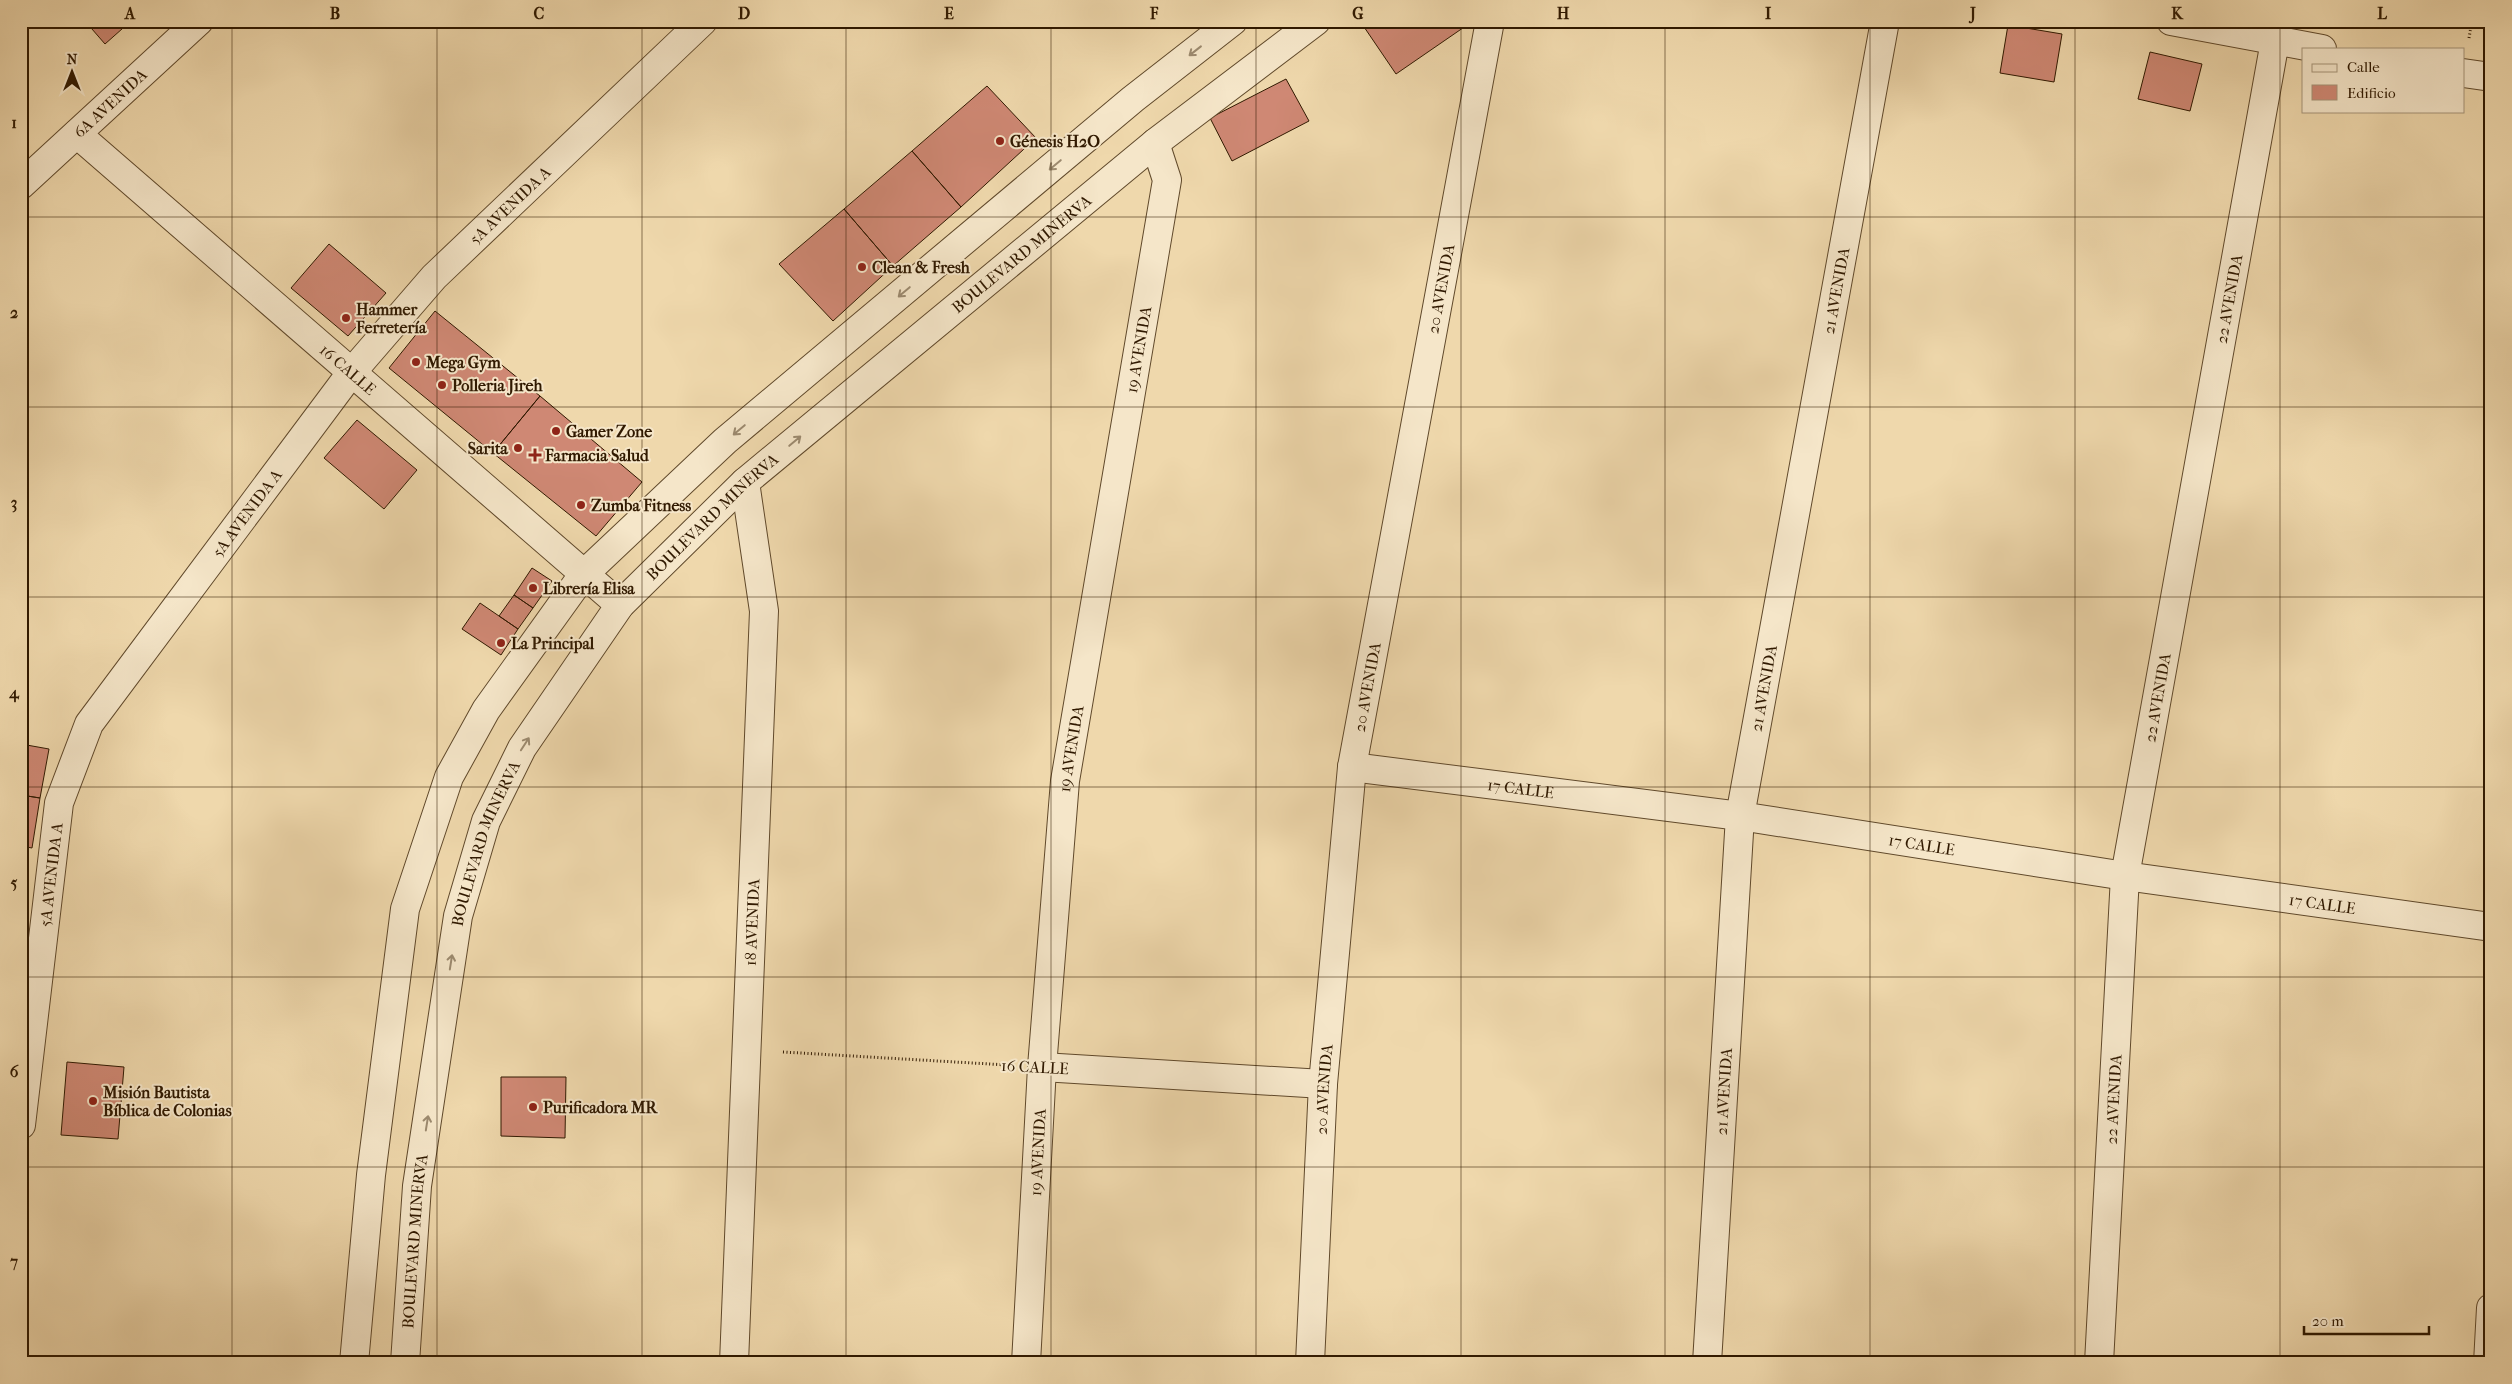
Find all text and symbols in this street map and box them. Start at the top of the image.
text: A [124,4,136,23]
text: B [330,4,340,23]
text: C [534,4,545,23]
text: D [738,4,750,23]
text: E [944,4,954,23]
text: F [1149,4,1159,23]
text: G [1352,4,1364,23]
text: H [1557,4,1570,23]
text: I [1765,4,1772,23]
text: J [1968,4,1976,24]
text: K [2171,4,2184,23]
text: L [2377,4,2387,23]
one-way arrow [1188,45,1201,56]
north arrow [48,48,98,98]
legend [2302,48,2464,112]
text: N [67,51,78,68]
text: Calle [2347,58,2380,76]
street label: 6A AVENIDA [69,64,151,141]
text: Edificio [2347,84,2396,102]
text: 1 [11,113,17,132]
place label: Génesis H2O [1010,132,1100,151]
marker: Génesis H2O [994,135,1006,147]
one-way arrow [1049,159,1062,170]
street label: 5A AVENIDA A [465,162,555,248]
street label: BOULEVARD MINERVA [948,190,1095,317]
street label: 20 AVENIDA [1423,242,1458,335]
street label: 21 AVENIDA [1819,245,1853,335]
street label: 22 AVENIDA [2211,252,2246,345]
place label: Clean & Fresh [872,258,971,277]
marker: Clean & Fresh [856,261,868,273]
one-way arrow [897,286,910,297]
place label: Hammer Ferretería [355,300,427,337]
text: 2 [10,303,18,322]
street label: 19 AVENIDA [1122,304,1155,394]
marker: Hammer Ferretería [340,312,352,324]
street label: 16 CALLE [316,340,380,399]
place label: Mega Gym [425,353,501,373]
marker: Mega Gym [410,356,422,368]
place label: Polleria Jireh [452,376,543,396]
marker: Polleria Jireh [436,379,448,391]
place label: Gamer Zone [566,422,652,441]
one-way arrow [733,424,746,435]
marker: Gamer Zone [550,425,562,437]
one-way arrow [788,436,801,447]
place label: Sarita [468,439,509,458]
marker: Sarita [512,442,524,454]
place label: Farmacia Salud [544,446,650,465]
marker: Farmacia Salud [529,449,541,461]
street label: BOULEVARD MINERVA [642,449,782,584]
street label: 5A AVENIDA A [208,465,286,561]
text: 3 [11,493,17,513]
place label: Zumba Fitness [591,496,691,515]
marker: Zumba Fitness [575,499,587,511]
place label: Librería Elisa [543,579,635,598]
marker: Librería Elisa [527,582,539,594]
place label: La Principal [511,634,595,654]
marker: La Principal [495,637,507,649]
street label: 20 AVENIDA [1349,640,1385,733]
street label: 21 AVENIDA [1746,643,1781,733]
street label: 22 AVENIDA [2140,651,2174,744]
text: 4 [8,683,20,703]
street label: 19 AVENIDA [1055,703,1087,793]
one-way arrow [521,737,531,751]
street label: BOULEVARD MINERVA [447,757,524,927]
street label: 17 CALLE [1486,775,1555,802]
street label: 5A AVENIDA A [35,821,66,928]
street label: 17 CALLE [1887,830,1957,859]
text: 5 [11,873,18,892]
street label: 18 AVENIDA [740,878,763,966]
street label: 17 CALLE [2288,889,2357,918]
one-way arrow [446,954,456,970]
street label: 20 AVENIDA [1311,1043,1336,1135]
street label: 21 AVENIDA [1711,1047,1736,1136]
street label: 22 AVENIDA [2101,1053,2125,1145]
street label: 16 CALLE [1001,1056,1070,1078]
text: 6 [10,1062,19,1081]
place label: Misión Bautista Bíblica de Colonias [102,1083,232,1120]
marker: Misión Bautista Bíblica de Colonias [87,1095,99,1107]
place label: Purificadora MR [543,1098,659,1117]
marker: Purificadora MR [527,1101,539,1113]
street label: 19 AVENIDA [1026,1107,1049,1197]
one-way arrow [422,1115,432,1131]
street label: BOULEVARD MINERVA [398,1152,431,1329]
text: 7 [9,1252,18,1271]
scale bar [2304,1304,2430,1336]
text: 20 m [2312,1312,2344,1330]

